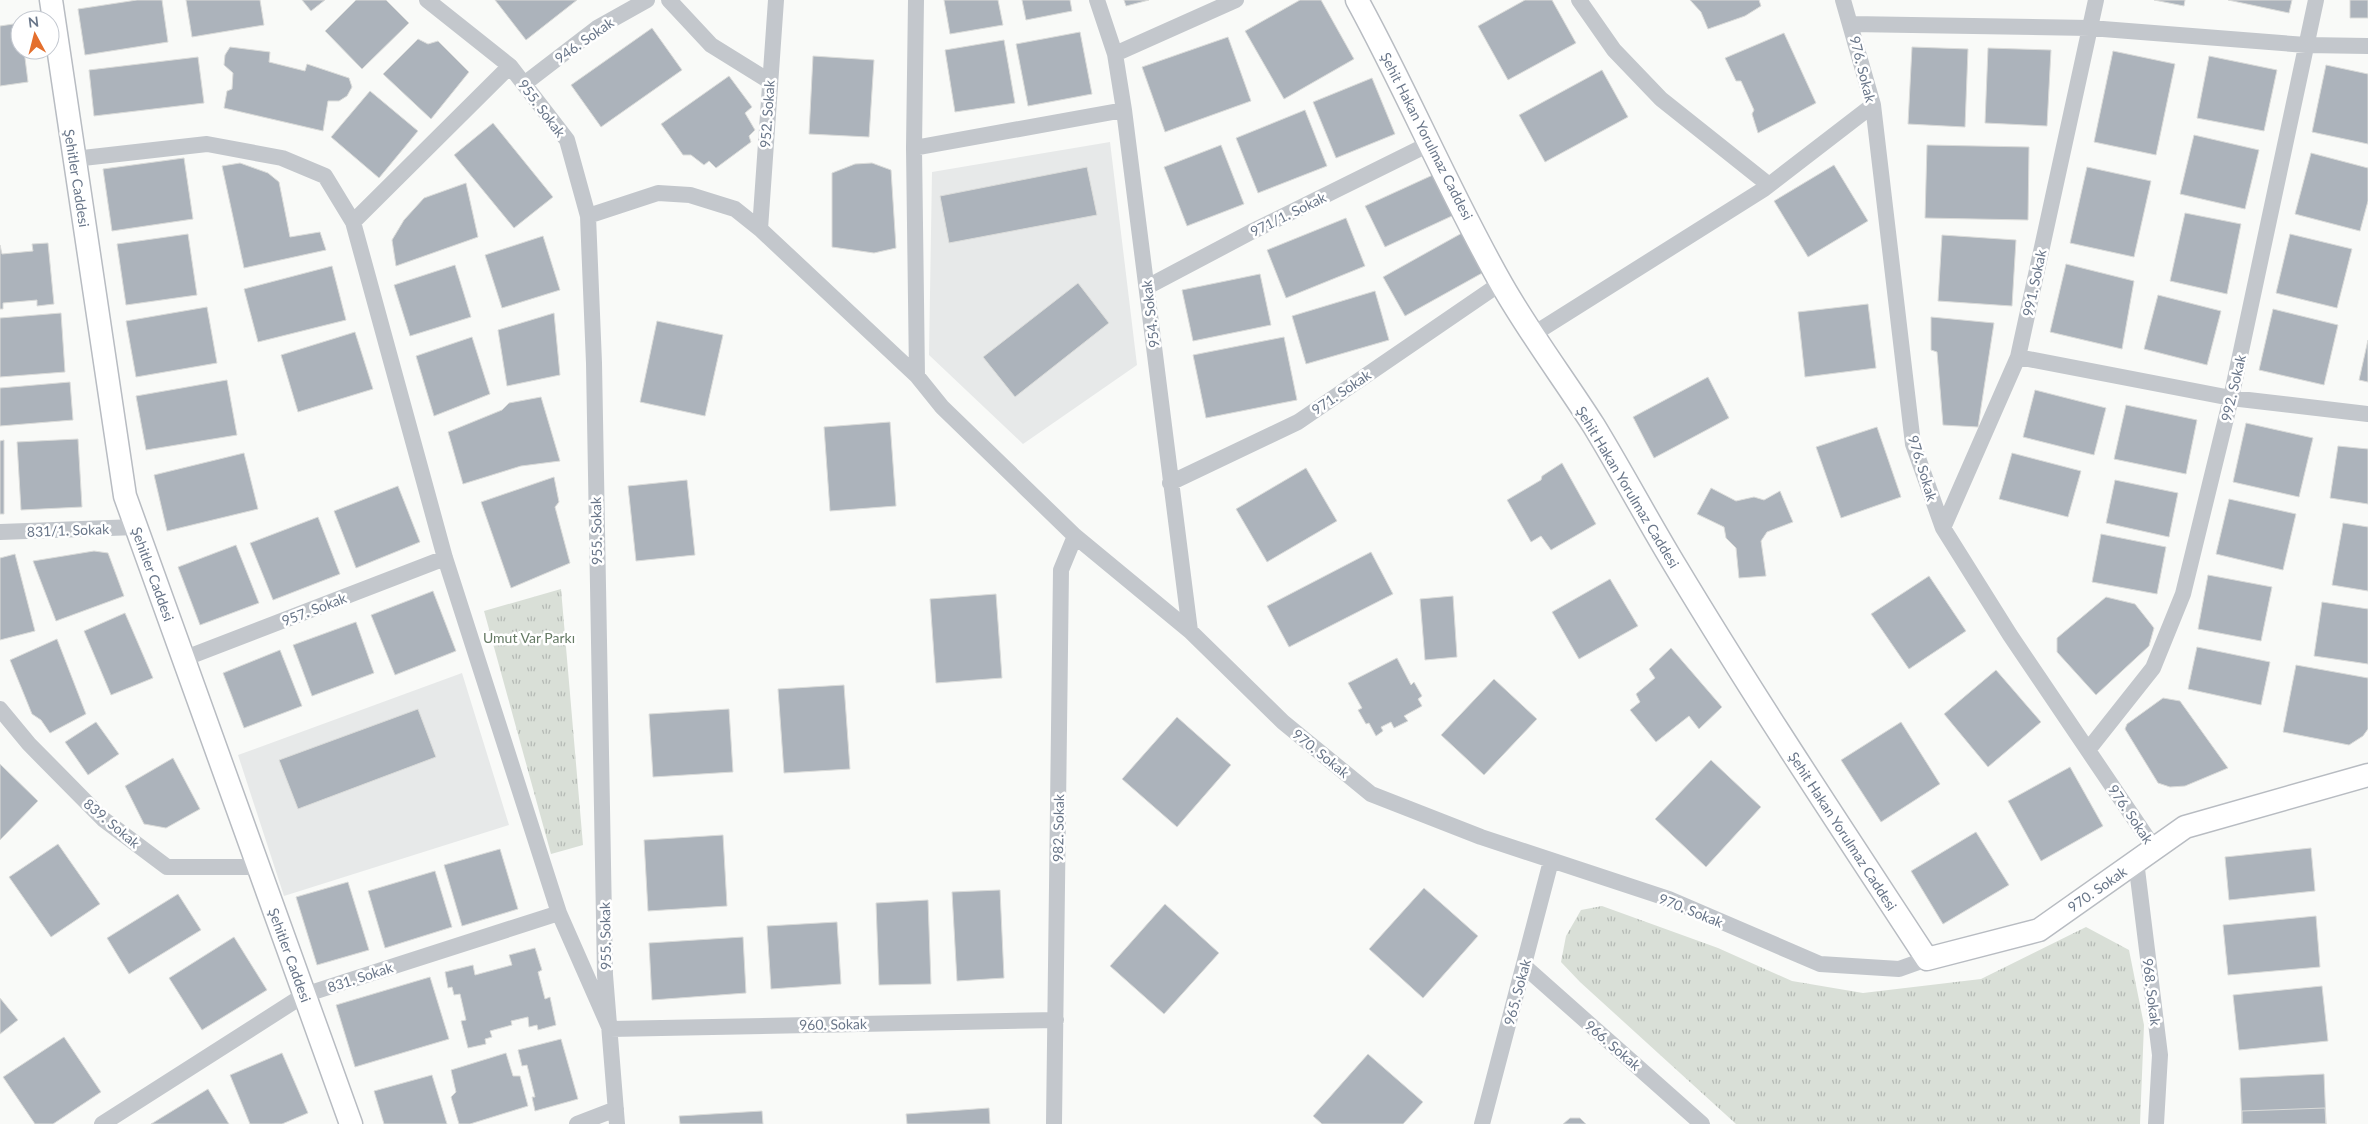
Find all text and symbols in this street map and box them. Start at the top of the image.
north arrow [10,10,60,60]
text: N [27,13,40,31]
street label: 946. Sokak [551,13,617,66]
street label: 976. Sokak [1847,34,1880,105]
street label: Şehit Hakan Yorulmaz Caddesi [1377,49,1477,223]
street label: 955. Sokak [515,76,570,141]
street label: 952. Sokak [756,79,778,148]
street label: Şehitler Caddesi [61,128,93,228]
street label: 971/1. Sokak [1247,188,1330,240]
street label: 991. Sokak [2019,247,2050,318]
street label: 954. Sokak [1137,278,1163,349]
street label: 992. Sokak [2217,352,2249,423]
street label: 971. Sokak [1308,365,1375,418]
street label: Şehit Hakan Yorulmaz Caddesi [1573,403,1683,571]
street label: 976. Sokak [1905,433,1941,504]
street label: 955. Sokak [587,496,605,565]
street label: 831/1. Sokak [27,520,110,540]
street label: Şehitler Caddesi [128,525,178,623]
street label: 957. Sokak [279,589,350,629]
park label: Umut Var Parkı [483,629,575,646]
street label: 970. Sokak [1289,725,1353,782]
street label: Şehit Hakan Yorulmaz Caddesi [1785,749,1901,913]
street label: 976. Sokak [2105,781,2158,848]
street label: 982. Sokak [1049,793,1067,862]
street label: 839. Sokak [81,795,144,852]
street label: 970. Sokak [2064,862,2130,915]
street label: 970. Sokak [1656,889,1726,931]
street label: 955. Sokak [596,901,614,970]
street label: Şehitler Caddesi [265,906,315,1004]
street label: 965. Sokak [1500,956,1534,1027]
street label: 968. Sokak [2139,957,2165,1028]
street label: 831. Sokak [325,958,396,996]
street label: 960. Sokak [799,1015,868,1033]
street label: 966. Sokak [1582,1016,1645,1074]

